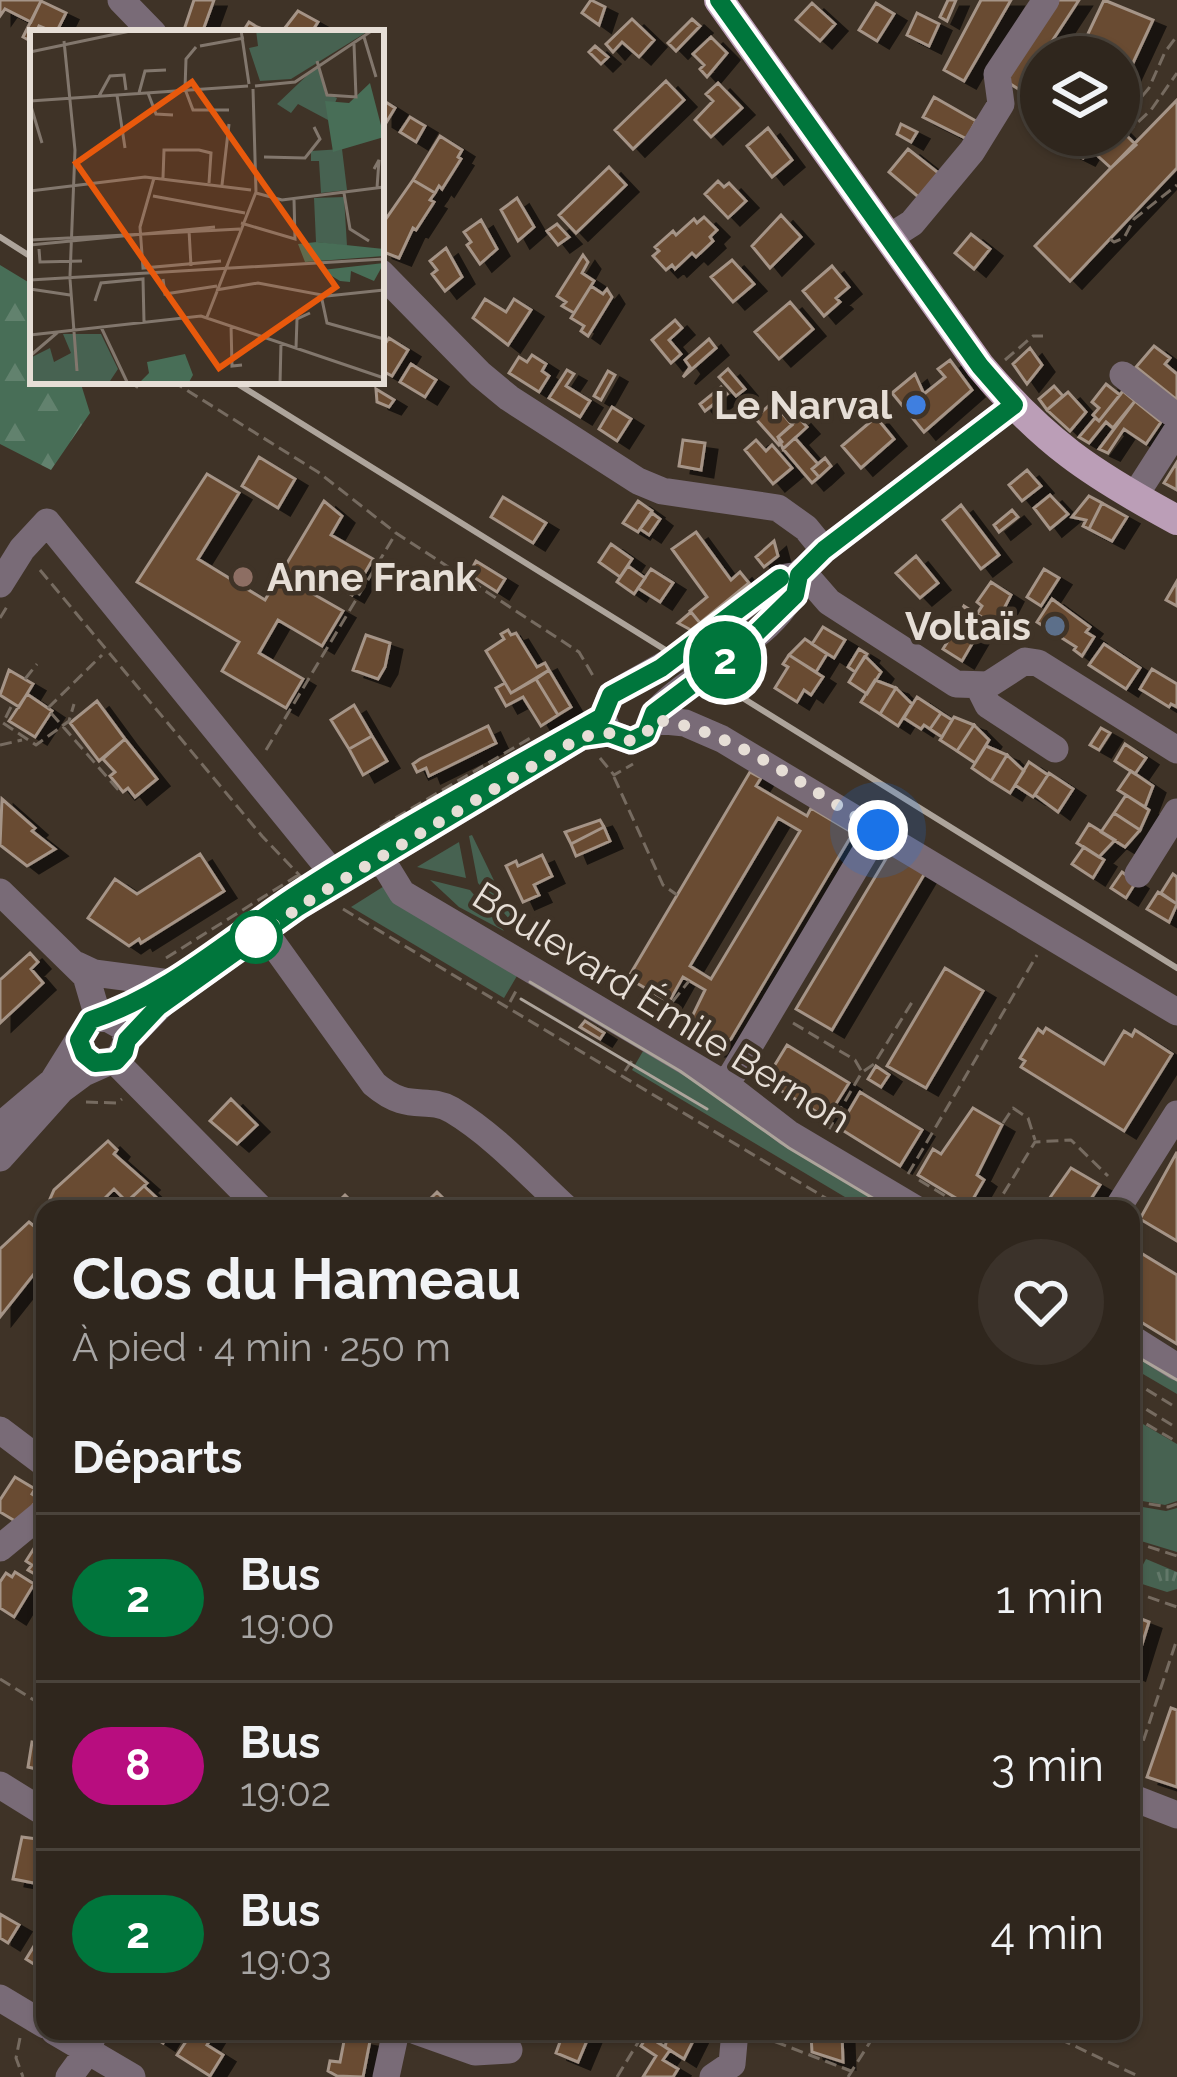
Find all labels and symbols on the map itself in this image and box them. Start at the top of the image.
inset map [30,30,384,384]
place label: Le Narval [714,382,893,428]
marker: Le Narval [903,392,929,418]
place label: Anne Frank [267,554,477,600]
marker: Anne Frank [230,564,256,590]
place label: Voltaïs [905,603,1031,649]
marker: Voltaïs [1042,613,1068,639]
line badge: 2 [686,621,764,699]
your location [848,800,908,860]
street label: Boulevard Émile Bernon [465,872,859,1142]
unlabelled marker [231,912,281,962]

